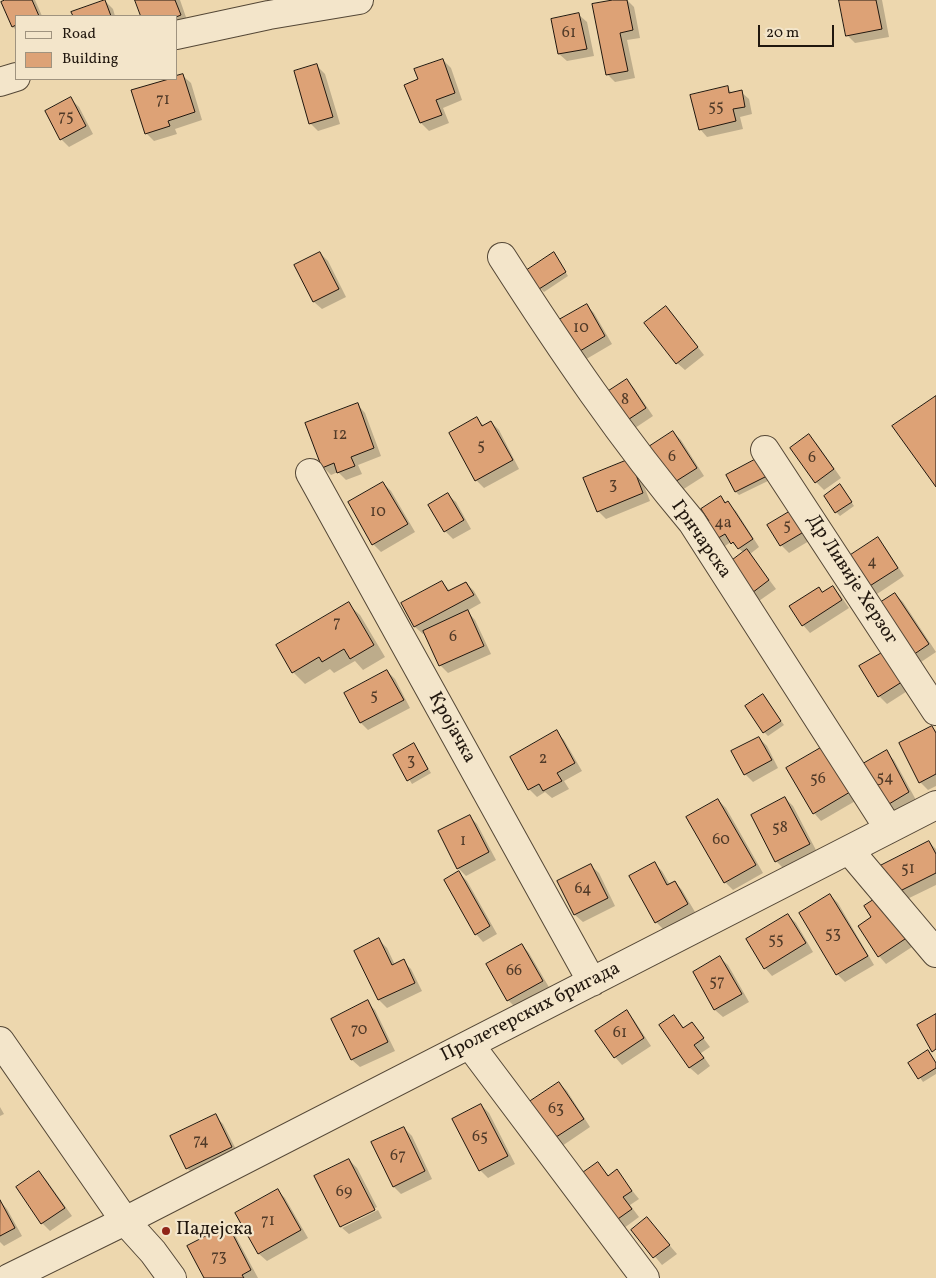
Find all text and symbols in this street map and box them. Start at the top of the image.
legend [15,15,178,80]
scale bar [761,15,837,47]
text: 20 m [766,23,799,44]
text: Road [62,24,96,45]
house number: 61 [562,24,576,44]
text: Building [62,49,118,70]
house number: 71 [156,91,170,111]
house number: 55 [708,98,724,118]
house number: 75 [58,108,74,128]
house number: 10 [573,319,589,339]
house number: 8 [621,391,629,411]
house number: 12 [333,426,347,446]
house number: 5 [477,437,485,457]
house number: 6 [668,448,676,468]
house number: 6 [808,449,816,469]
house number: 3 [609,476,617,496]
street label: Грнчарска [665,496,735,584]
house number: 10 [370,503,386,523]
street label: Др Ливије Херзог [800,511,902,649]
house number: 4a [714,514,732,534]
house number: 5 [783,517,791,537]
house number: 4 [867,553,877,573]
house number: 7 [333,614,341,634]
house number: 6 [449,628,457,648]
house number: 5 [370,687,378,707]
street label: Кројачка [422,688,480,768]
house number: 2 [539,750,547,770]
house number: 3 [407,752,415,772]
house number: 54 [876,769,894,789]
house number: 56 [810,770,826,790]
house number: 58 [772,819,788,839]
house number: 60 [712,831,730,851]
house number: 1 [460,832,466,852]
house number: 51 [901,860,915,880]
house number: 64 [574,880,592,900]
house number: 53 [825,925,841,945]
house number: 55 [768,931,784,951]
street label: Пролетерских бригада [438,958,624,1068]
house number: 66 [506,962,522,982]
house number: 57 [709,973,725,993]
house number: 70 [351,1021,367,1041]
house number: 61 [613,1024,627,1044]
house number: 63 [548,1100,564,1120]
house number: 65 [472,1128,488,1148]
house number: 74 [193,1132,209,1152]
house number: 67 [390,1147,406,1167]
house number: 69 [336,1183,352,1203]
house number: 71 [261,1212,275,1232]
place label: Падејска [176,1220,253,1242]
marker: Падејска [160,1225,172,1237]
house number: 73 [211,1248,227,1268]

